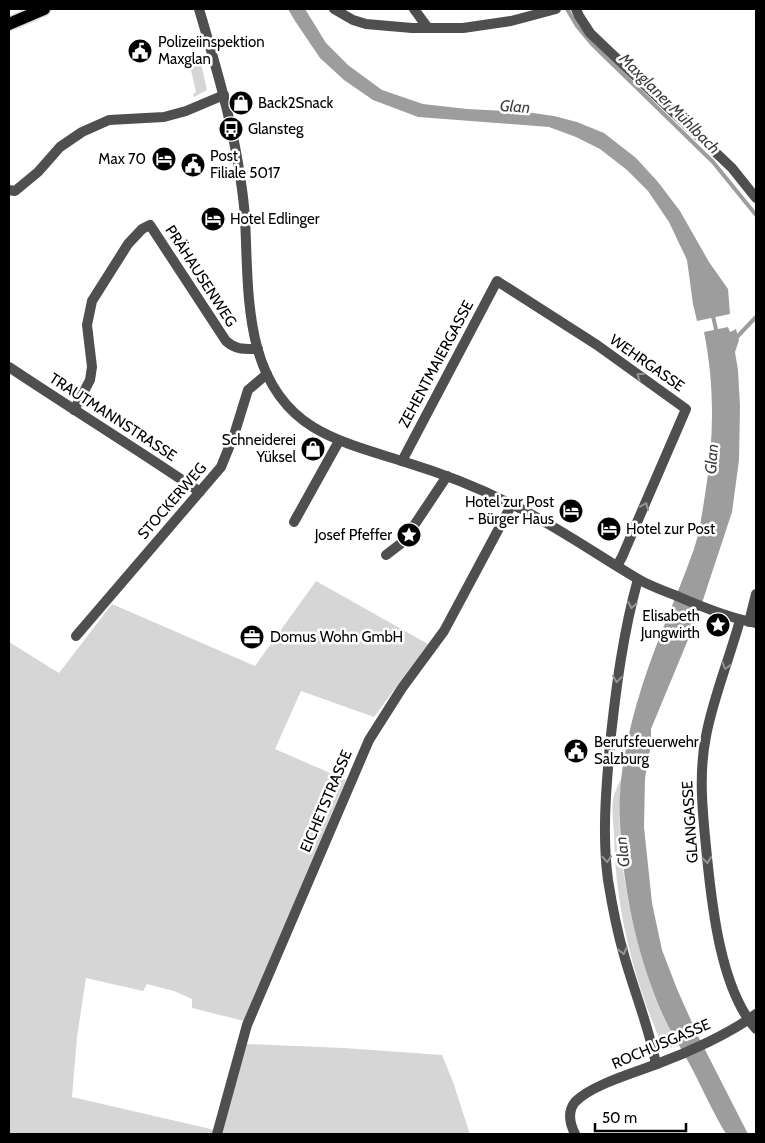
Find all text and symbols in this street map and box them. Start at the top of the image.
place label: Polizeiinspektion Maxglan [158,33,265,68]
public building icon: Polizeiinspektion Maxglan [127,38,153,64]
water label: Maxglaner Mühlbach [615,48,724,158]
shop icon: Back2Snack [228,90,254,116]
place label: Back2Snack [258,94,334,112]
water label: Glan [499,96,531,117]
bus stop icon: Glansteg [218,116,244,142]
place label: Glansteg [248,120,304,138]
hotel icon: Max 70 [151,146,177,172]
place label: Post Filiale 5017 [210,147,281,182]
place label: Max 70 [98,150,146,168]
public building icon: Post Filiale 5017 [180,152,206,178]
hotel icon: Hotel Edlinger [200,206,226,232]
place label: Hotel Edlinger [230,210,320,228]
street label: PRÄHAUSENWEG [161,222,241,330]
street label: ZEHENTMAIERGASSE [395,297,477,431]
street label: WEHRGASSE [606,331,688,395]
street label: TRAUTMANNSTRASSE [46,369,180,465]
one-way arrow [636,373,646,382]
place label: Schneiderei Yüksel [222,431,296,466]
shop icon: Schneiderei Yüksel [300,436,326,462]
water label: Glan [701,443,722,475]
street label: STOCKERWEG [134,459,210,543]
place label: Hotel zur Post - Bürger Haus [465,493,554,528]
hotel icon: Hotel zur Post - Bürger Haus [558,498,584,524]
one-way arrow [638,502,649,511]
hotel icon: Hotel zur Post [596,516,622,542]
place label: Hotel zur Post [626,520,715,538]
place icon: Josef Pfeffer [396,522,422,548]
place label: Josef Pfeffer [314,526,392,544]
one-way arrow [627,601,638,610]
place label: Elisabeth Jungwirth [640,607,700,642]
place icon: Elisabeth Jungwirth [705,612,731,638]
office icon: Domus Wohn GmbH [239,624,265,650]
place label: Domus Wohn GmbH [270,628,403,646]
one-way arrow [722,662,732,670]
one-way arrow [612,675,623,683]
place label: Berufsfeuerwehr Salzburg [594,733,699,768]
public building icon: Berufsfeuerwehr Salzburg [563,738,589,764]
street label: EICHETSTRASSE [296,747,356,855]
street label: GLANGASSE [678,780,702,864]
water label: Glan [611,836,634,868]
one-way arrow [601,855,612,863]
one-way arrow [702,857,713,865]
one-way arrow [618,947,628,955]
street label: ROCHUSGASSE [609,1015,713,1073]
scale bar [595,1100,686,1132]
text: 50 m [602,1109,637,1127]

